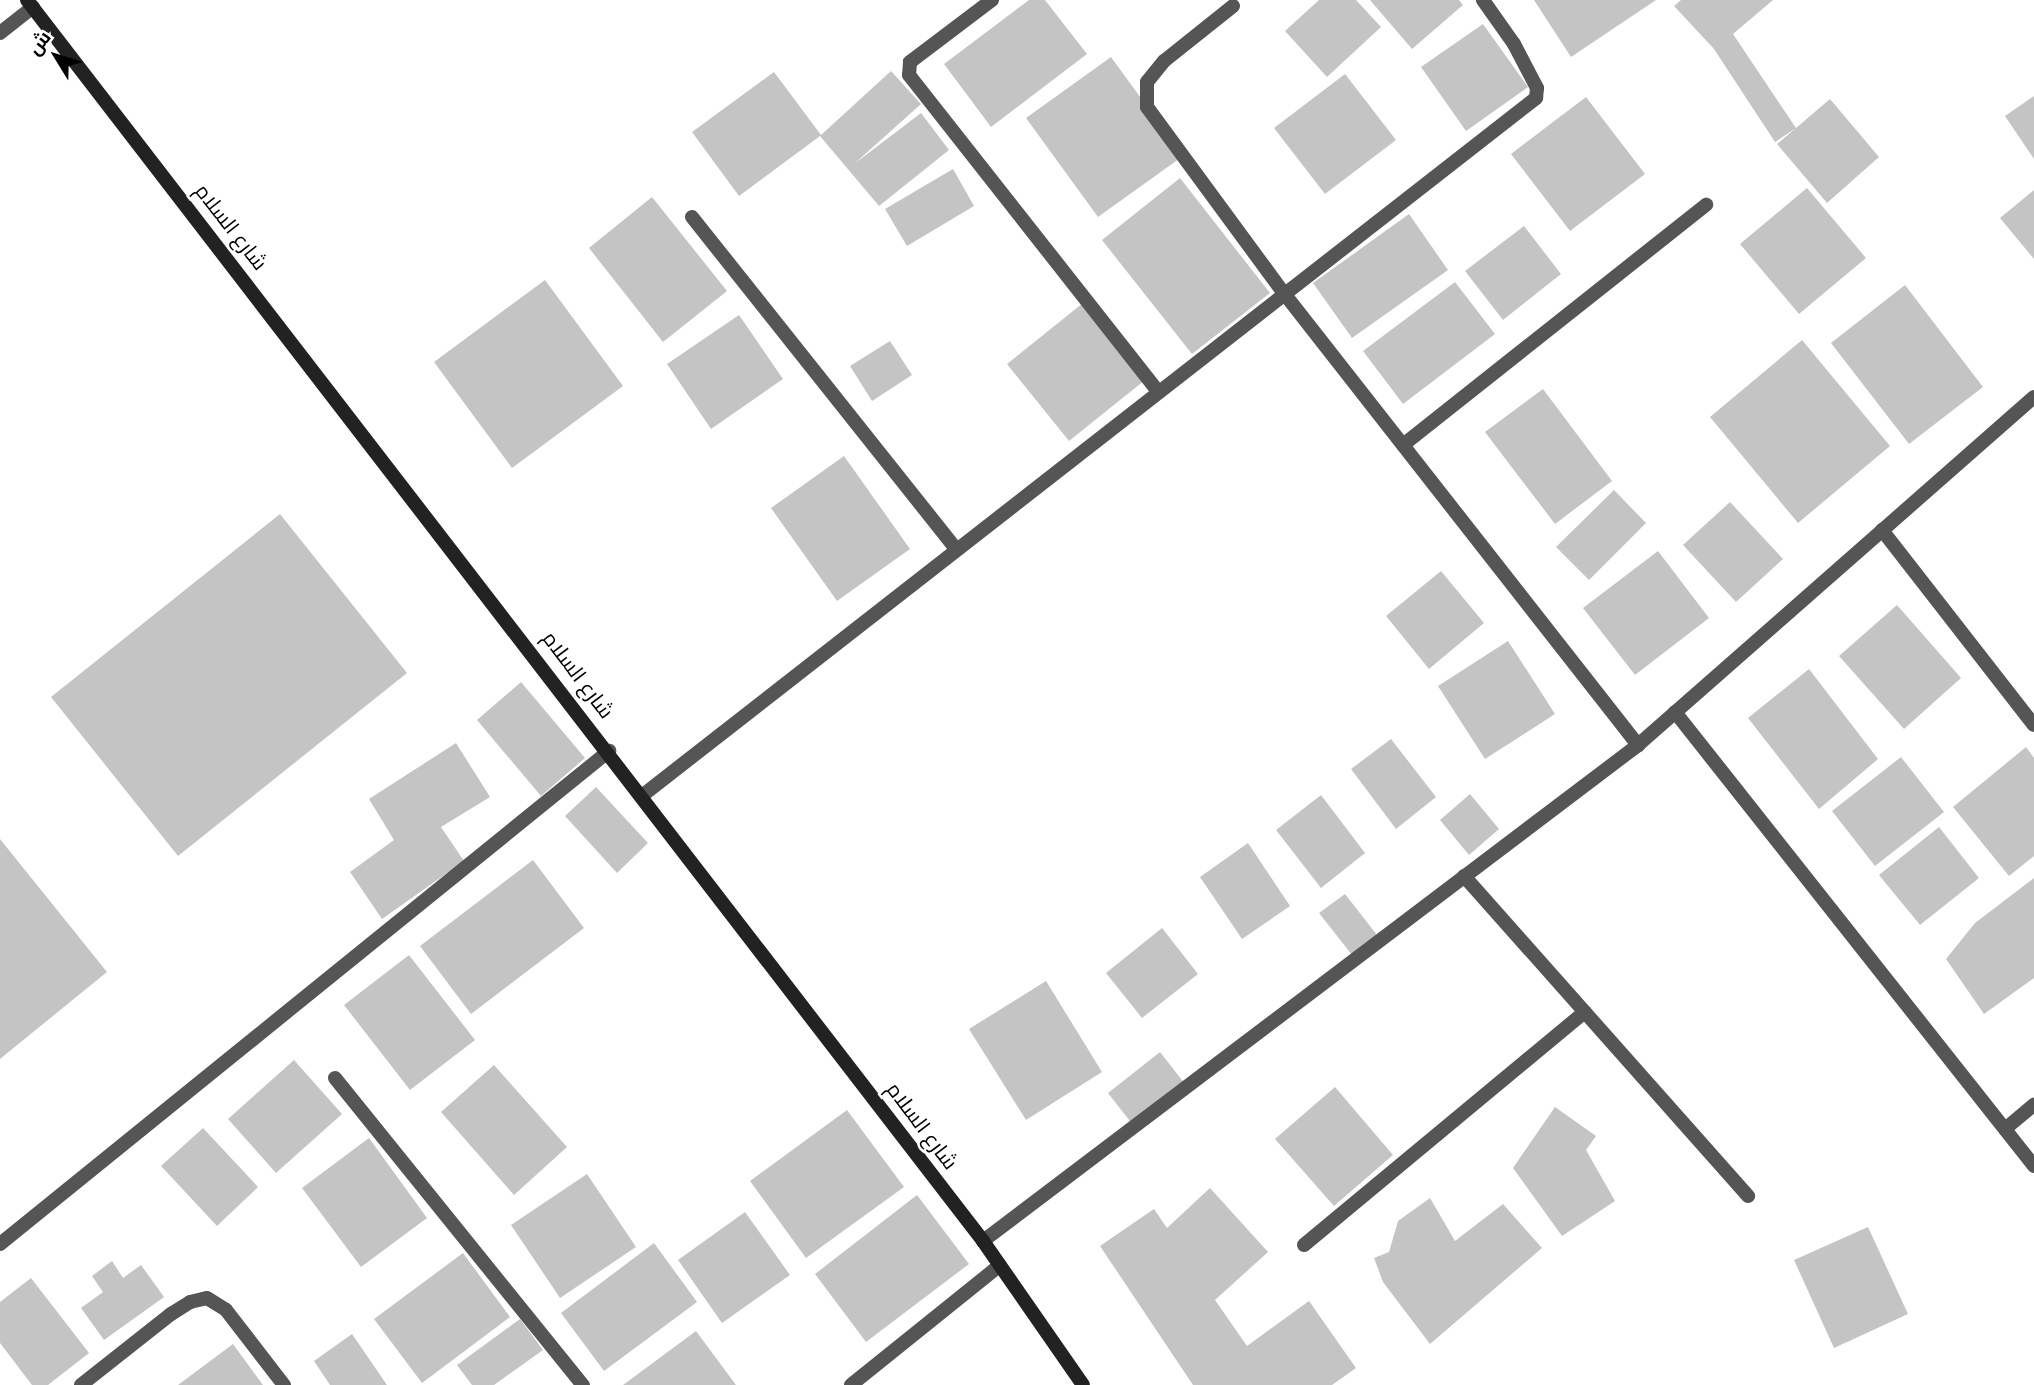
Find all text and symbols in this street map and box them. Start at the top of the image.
north arrow [21,21,91,91]
text: ش [22,25,56,60]
street label: شارع السلام [189,179,273,275]
street label: شارع السلام [537,626,619,724]
street label: شارع السلام [881,1077,963,1175]

